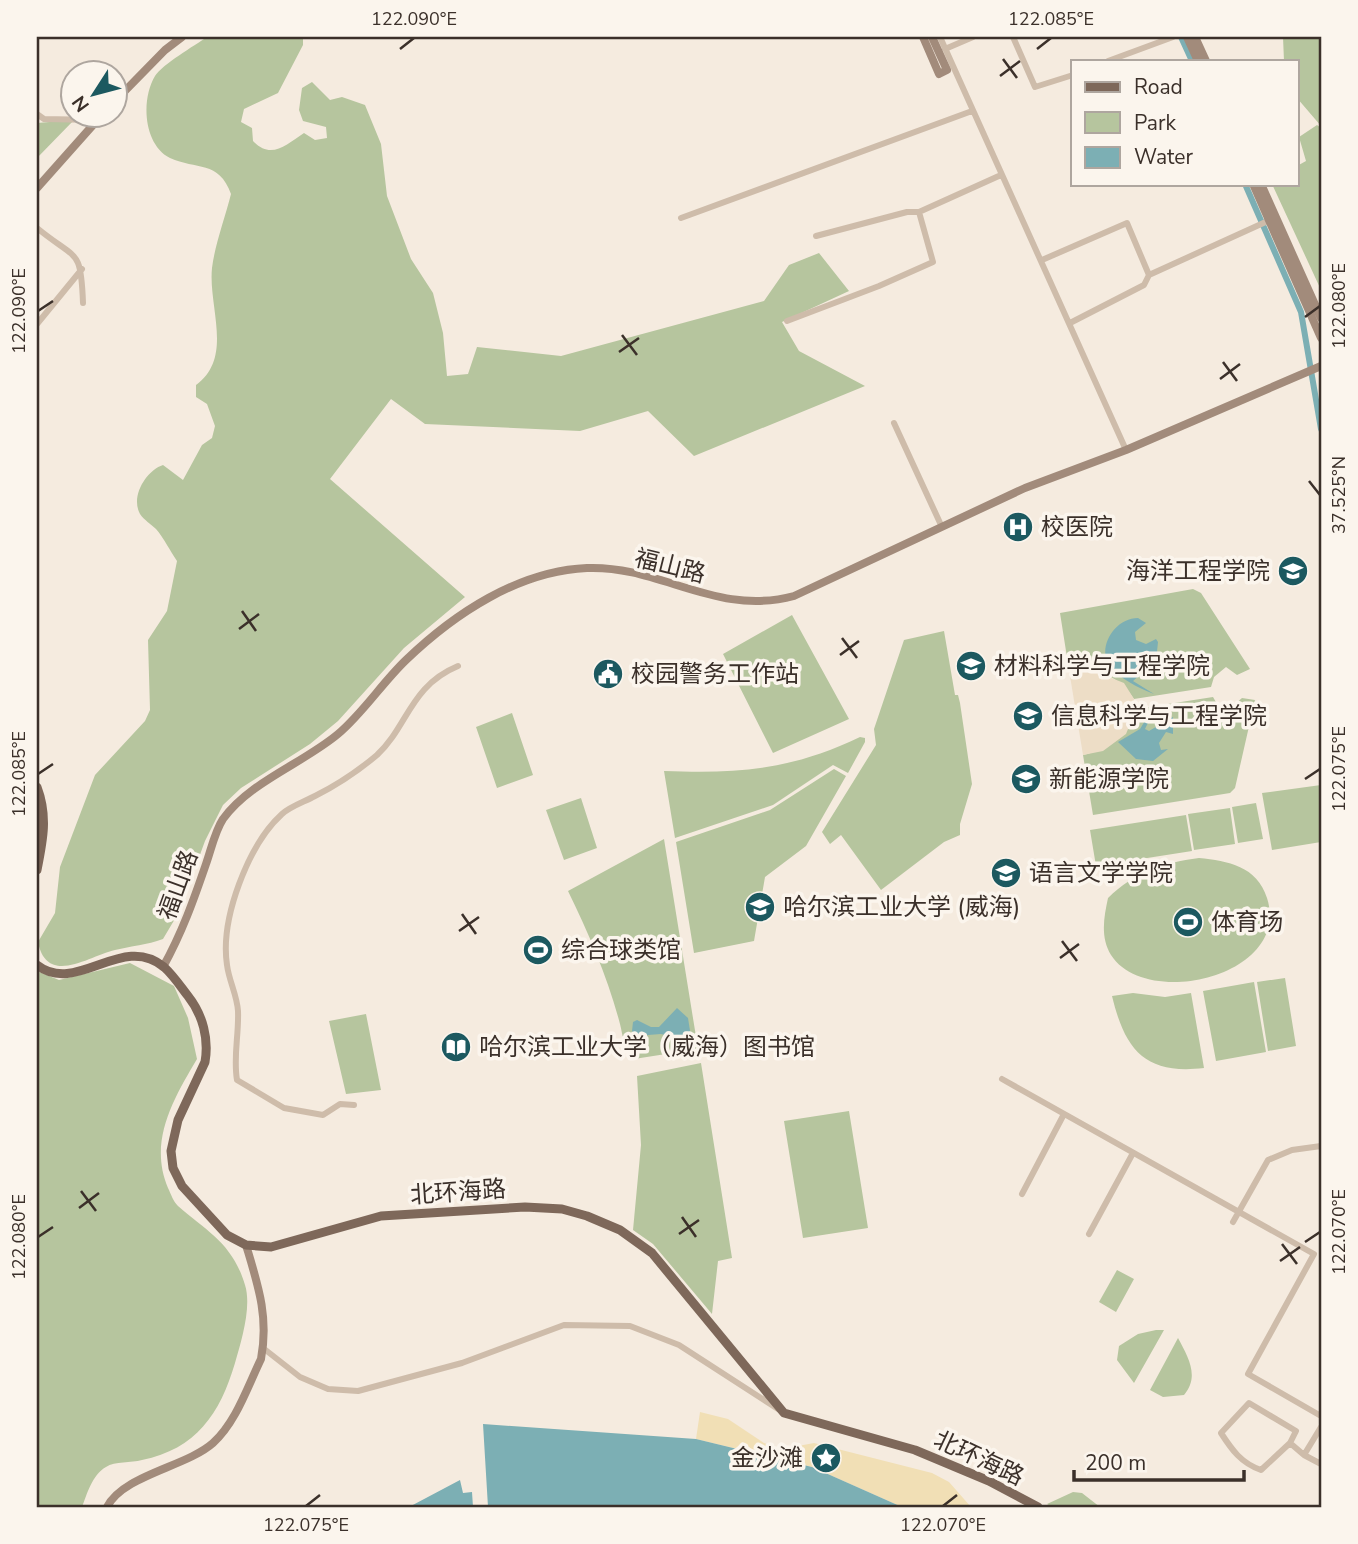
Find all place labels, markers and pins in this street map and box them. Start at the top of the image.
hospital icon: 校医院 [1001,510,1035,544]
place label: 校医院 [1041,511,1113,543]
school or university icon: 海洋工程学院 [1276,554,1310,588]
place label: 海洋工程学院 [1126,555,1270,587]
school or university icon: 材料科学与工程学院 [954,649,988,683]
place label: 材料科学与工程学院 [994,650,1210,682]
public building icon: 校园警务工作站 [591,657,625,691]
place label: 校园警务工作站 [631,658,799,690]
school or university icon: 信息科学与工程学院 [1011,699,1045,733]
place label: 信息科学与工程学院 [1051,700,1267,732]
school or university icon: 新能源学院 [1009,762,1043,796]
place label: 新能源学院 [1049,763,1169,795]
school or university icon: 语言文学学院 [989,856,1023,890]
place label: 语言文学学院 [1029,857,1173,889]
school or university icon: 哈尔滨工业大学 (威海) [743,890,777,924]
place label: 哈尔滨工业大学 (威海) [783,891,1020,923]
sports icon: 体育场 [1171,905,1205,939]
place label: 体育场 [1211,906,1283,938]
sports icon: 综合球类馆 [521,933,555,967]
place label: 综合球类馆 [561,934,681,966]
library icon: 哈尔滨工业大学（威海）图书馆 [439,1030,473,1064]
place label: 哈尔滨工业大学（威海）图书馆 [479,1031,815,1063]
place icon: 金沙滩 [809,1441,843,1475]
place label: 金沙滩 [731,1442,803,1474]

